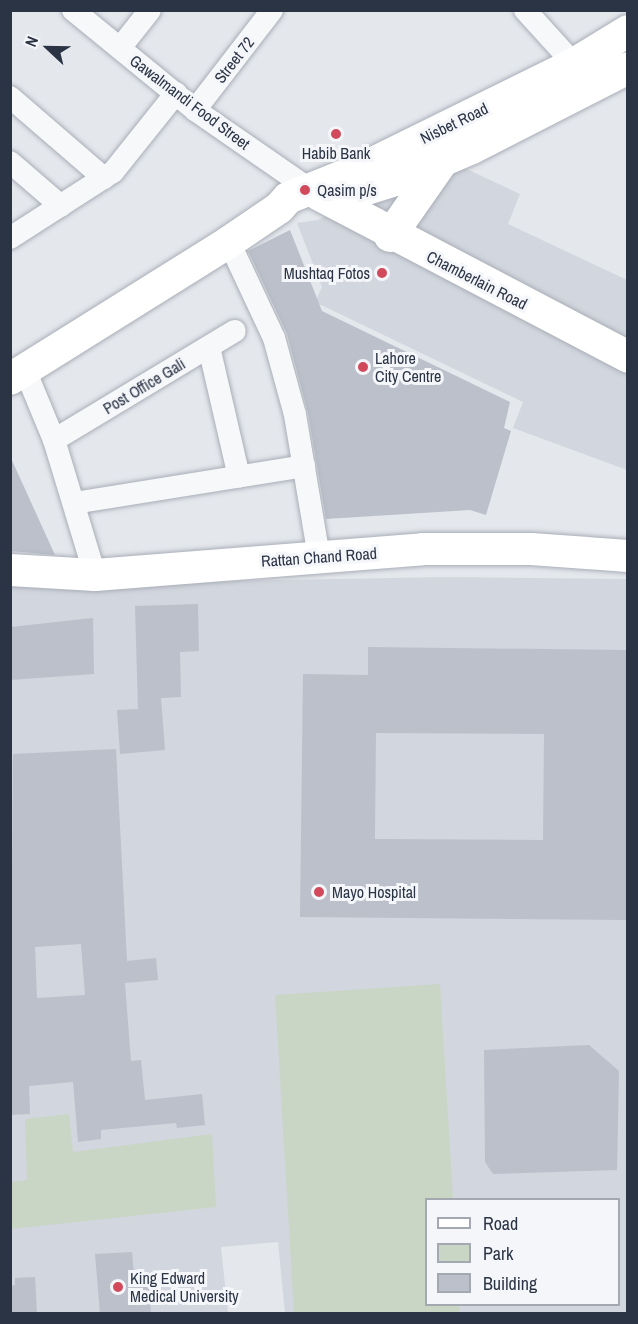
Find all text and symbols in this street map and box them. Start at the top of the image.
north arrow [18,18,78,78]
text: N [19,33,43,50]
street label: Street 72 [210,33,258,87]
street label: Gawalmandi Food Street [126,51,254,153]
street label: Nisbet Road [417,98,491,148]
marker: Habib Bank [329,127,343,141]
place label: Habib Bank [302,143,370,163]
place label: Qasim p/s [317,180,377,200]
marker: Qasim p/s [298,183,312,197]
street label: Chamberlain Road [424,246,530,314]
place label: Mushtaq Fotos [284,263,370,283]
marker: Mushtaq Fotos [375,266,389,280]
place label: Lahore City Centre [375,348,441,386]
street label: Post Office Gali [99,354,189,418]
marker: Lahore City Centre [356,360,370,374]
street label: Rattan Chand Road [260,543,378,571]
place label: Mayo Hospital [332,882,416,902]
marker: Mayo Hospital [310,883,328,901]
legend [425,1198,620,1306]
text: Road [483,1211,518,1236]
text: Park [483,1241,513,1266]
place label: King Edward Medical University [130,1268,239,1306]
text: Building [483,1271,537,1296]
marker: King Edward Medical University [111,1280,125,1294]

